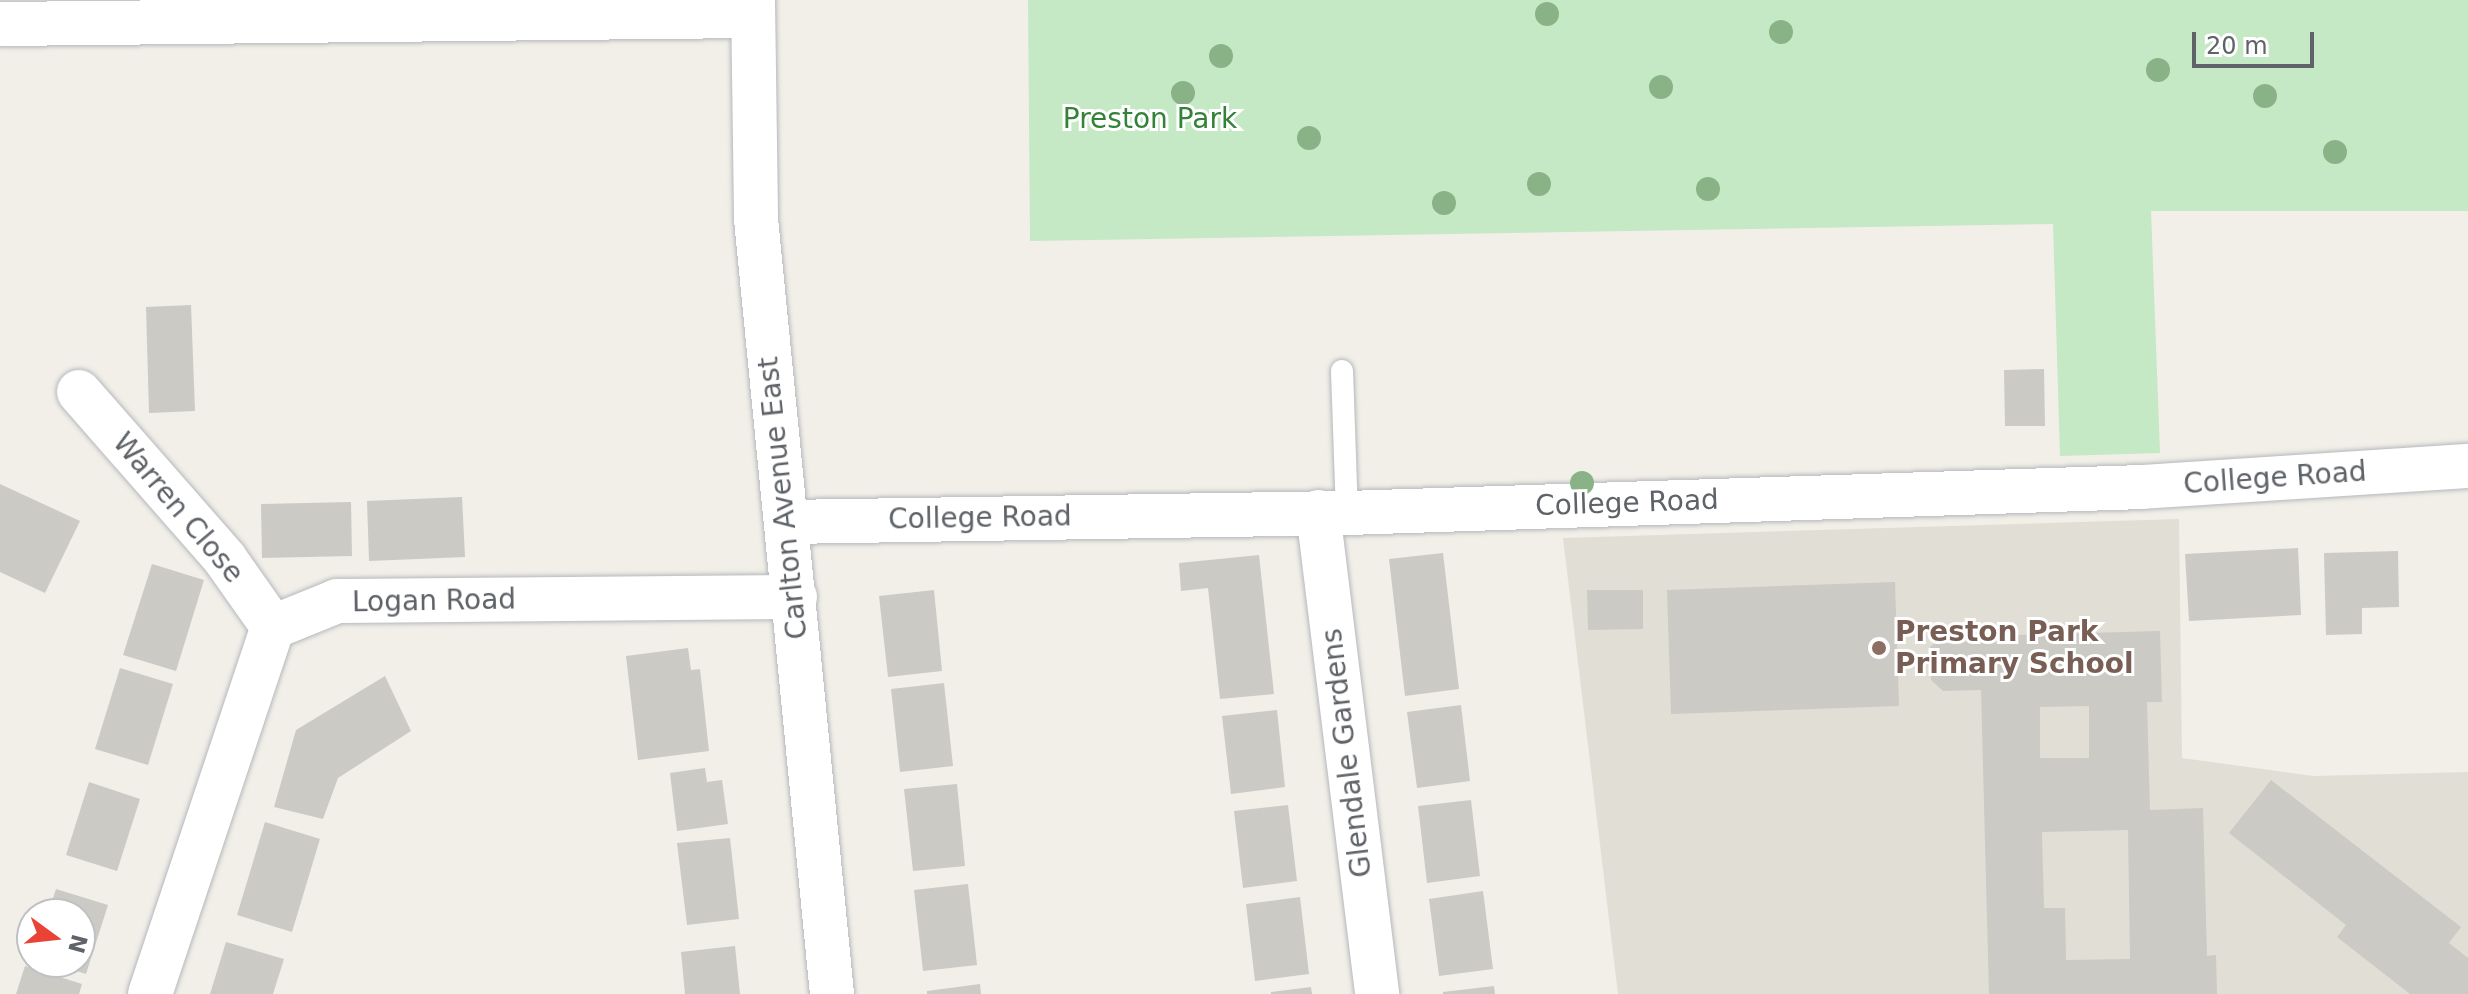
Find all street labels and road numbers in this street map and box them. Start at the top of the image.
street label: Carlton Avenue East [751,355,815,641]
street label: Warren Close [106,426,250,590]
street label: College Road [2182,455,2368,501]
street label: College Road [1535,483,1719,523]
street label: College Road [888,500,1072,536]
street label: Logan Road [352,583,516,619]
street label: Glendale Gardens [1315,627,1379,879]

